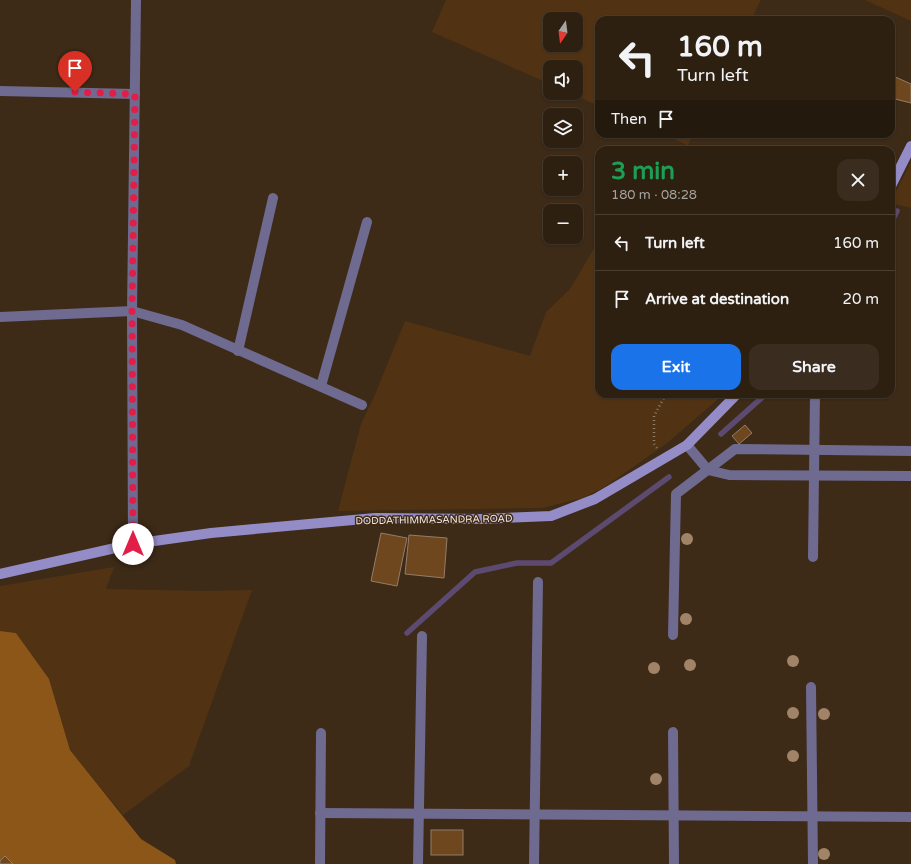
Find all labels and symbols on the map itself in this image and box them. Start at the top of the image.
north arrow [543,12,583,52]
pin [58,51,92,92]
street label: DODDATHIMMASANDRA ROAD [355,513,513,527]
position arrow [112,523,154,565]

